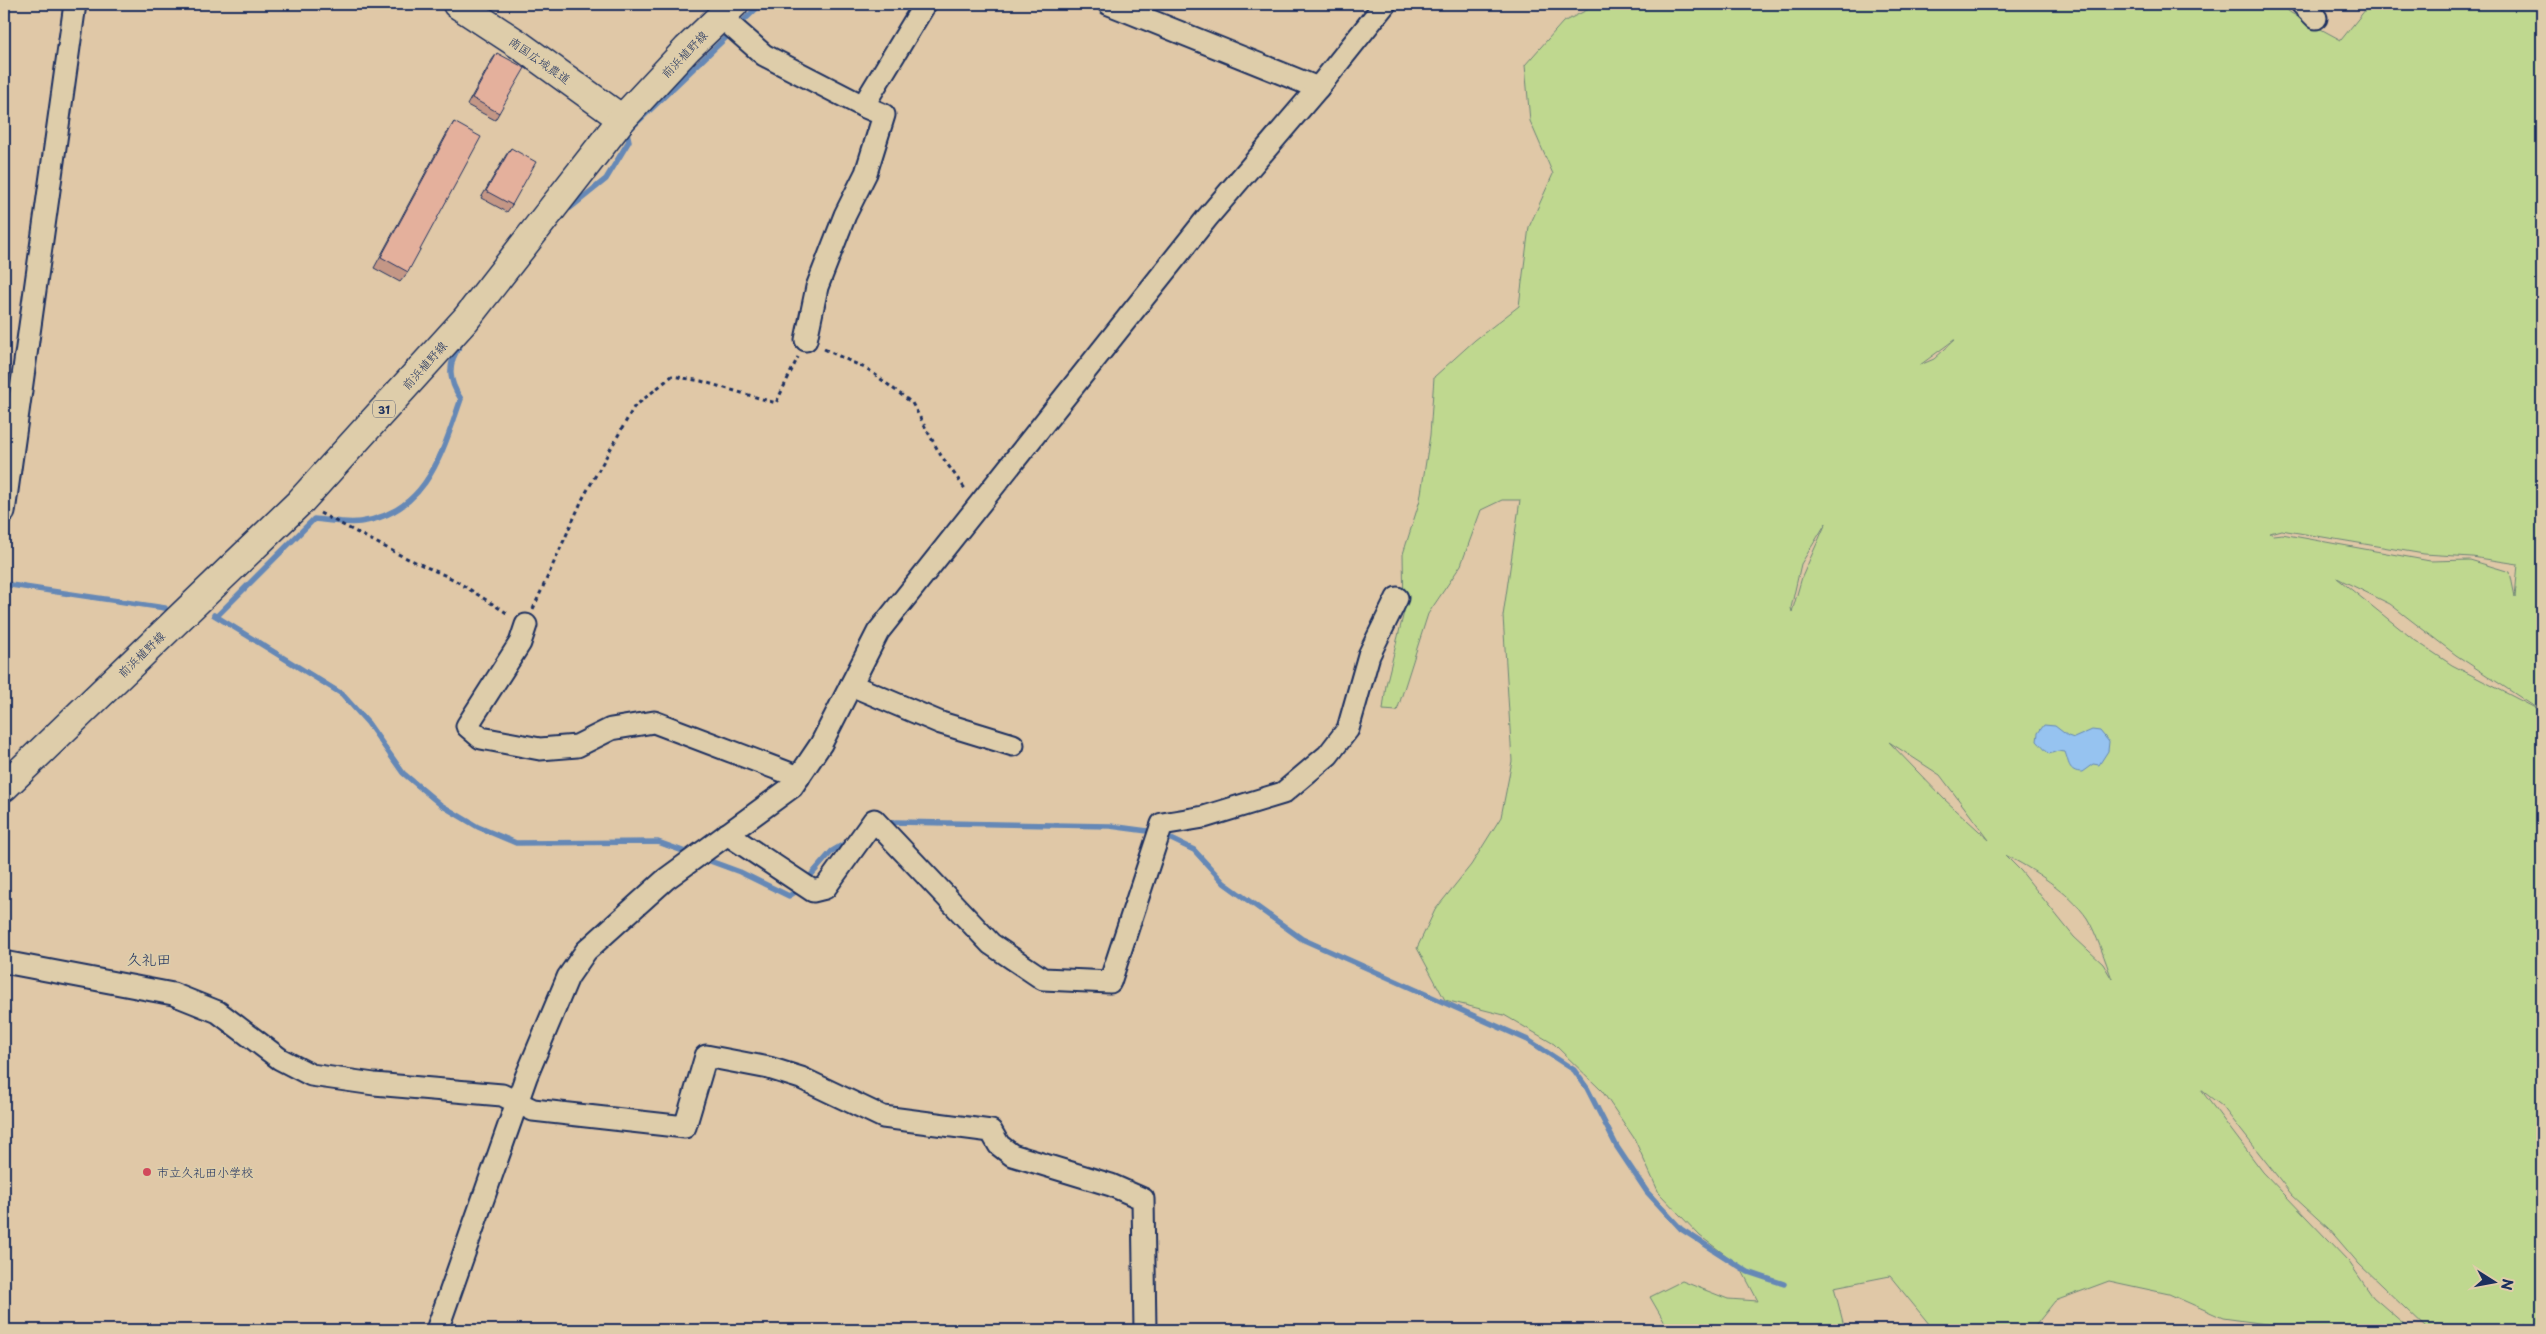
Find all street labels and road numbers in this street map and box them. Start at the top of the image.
street label: 前浜植野線 [657,26,711,82]
street label: 南国広域農道 [505,32,575,88]
street label: 前浜植野線 [397,337,451,393]
road number: 31 [373,400,395,418]
street label: 前浜植野線 [113,627,169,681]

